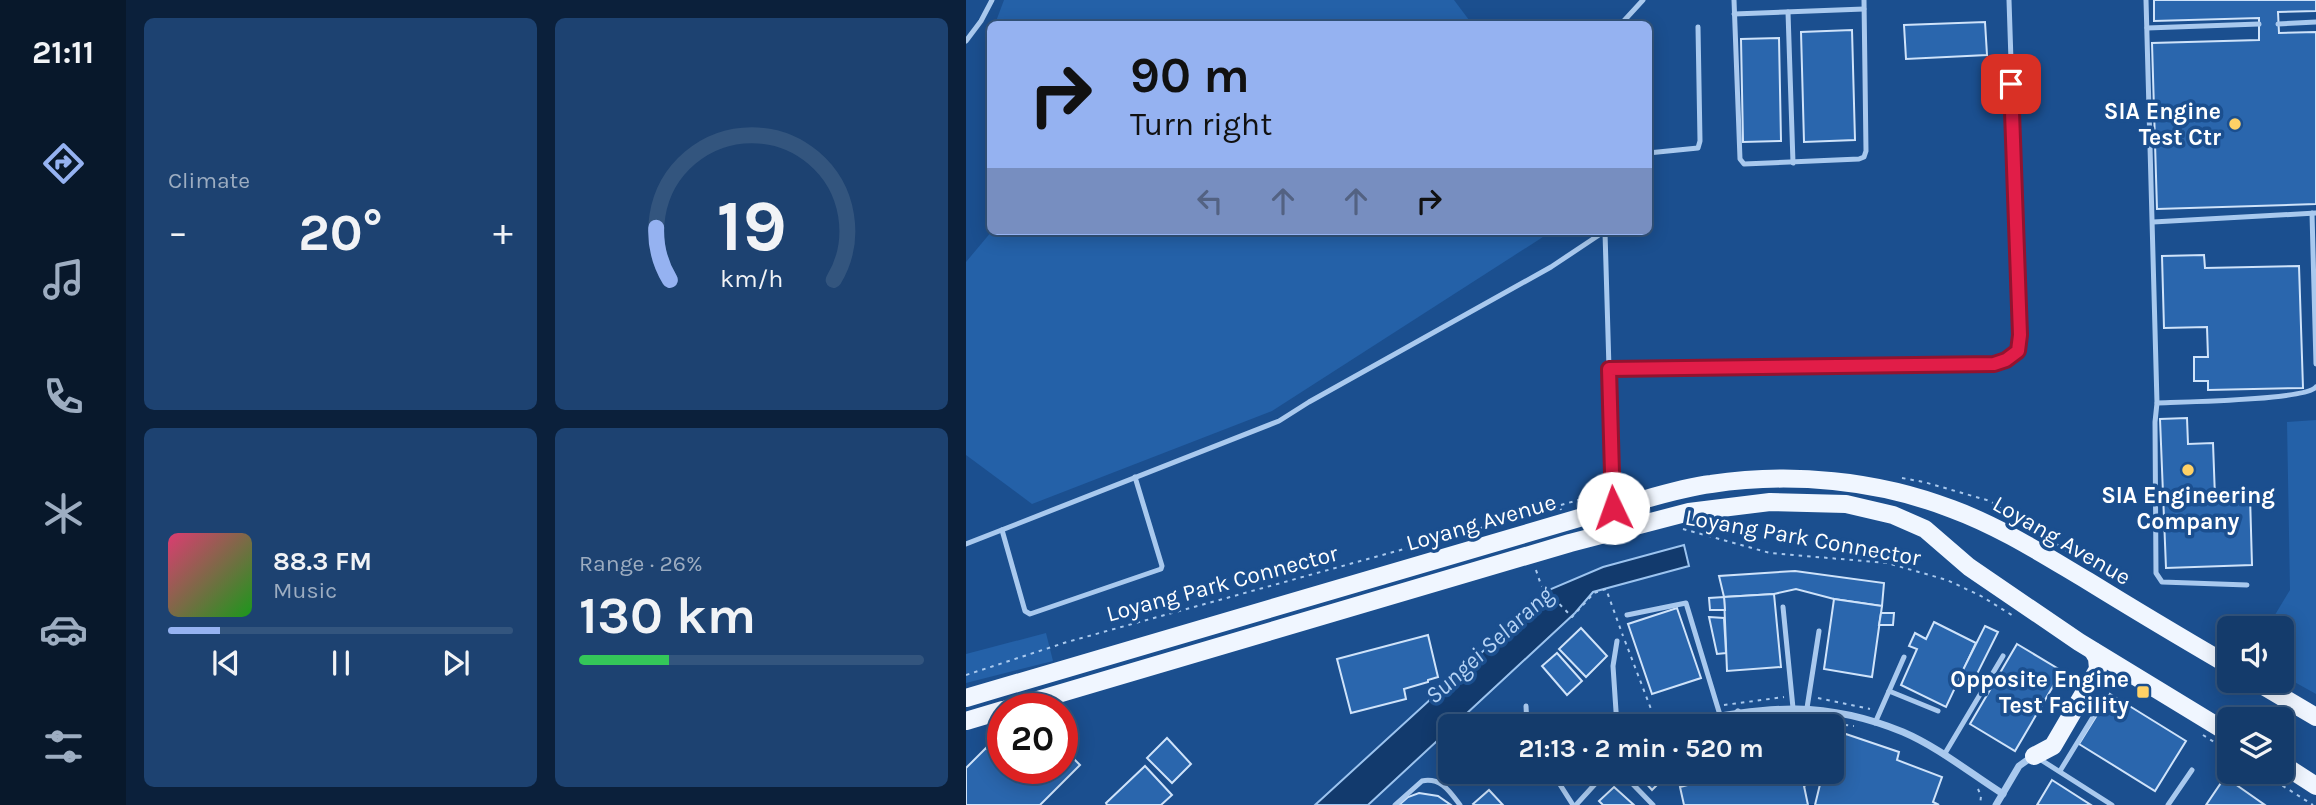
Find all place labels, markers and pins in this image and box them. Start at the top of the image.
pin [1981,54,2041,114]
place label: SIA Engine Test Ctr [2104,98,2221,151]
marker: SIA Engine Test Ctr [2227,116,2243,132]
marker: SIA Engineering Company [2180,462,2196,478]
place label: SIA Engineering Company [2101,482,2275,535]
place label: Opposite Engine Test Facility [1950,666,2129,719]
marker: Opposite Engine Test Facility [2135,684,2151,700]

